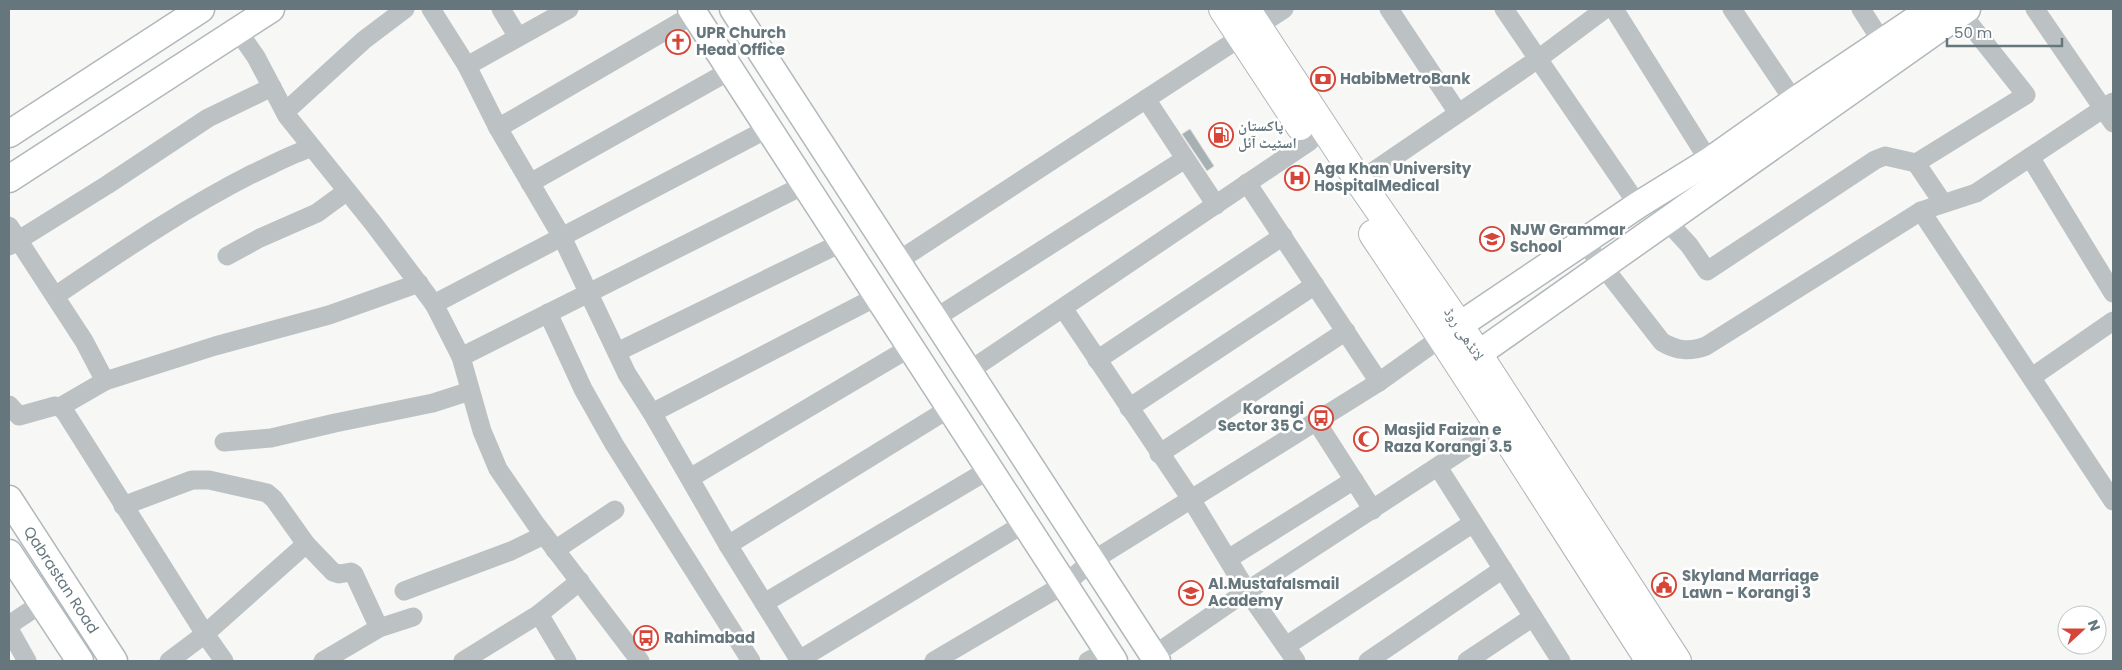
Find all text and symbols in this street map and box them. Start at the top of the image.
scale bar [1947,15,2062,47]
place label: UPR Church Head Office [696,22,786,60]
text: 50 m [1954,22,1992,43]
church icon: UPR Church Head Office [665,29,691,55]
bank icon: HabibMetroBank [1310,66,1336,92]
place label: HabibMetroBank [1340,68,1471,89]
place label: پاکستان اسٹیٹ آئل [1238,115,1297,153]
fuel station icon: پاکستان اسٹیٹ آئل [1208,122,1234,148]
place label: Aga Khan University HospitalMedical [1314,158,1472,196]
hospital icon: Aga Khan University HospitalMedical [1284,165,1310,191]
place label: NJW Grammar School [1510,219,1626,257]
school or university icon: NJW Grammar School [1479,226,1505,252]
street label: لانڈھی روڈ [1439,303,1490,365]
place label: Korangi Sector 35 C [1218,398,1304,436]
bus stop icon: Korangi Sector 35 C [1308,405,1334,431]
place label: Masjid Faizan e Raza Korangi 3.5 [1384,419,1513,457]
mosque icon: Masjid Faizan e Raza Korangi 3.5 [1353,426,1379,452]
street label: Qabrastan Road [19,522,104,637]
place label: Skyland Marriage Lawn - Korangi 3 [1682,565,1819,603]
public building icon: Skyland Marriage Lawn - Korangi 3 [1651,572,1677,598]
place label: Al.MustafaIsmail Academy [1208,573,1340,611]
school or university icon: Al.MustafaIsmail Academy [1178,580,1204,606]
north arrow [2057,605,2107,655]
text: N [2083,617,2105,634]
bus stop icon: Rahimabad [633,625,659,651]
place label: Rahimabad [664,627,755,648]

